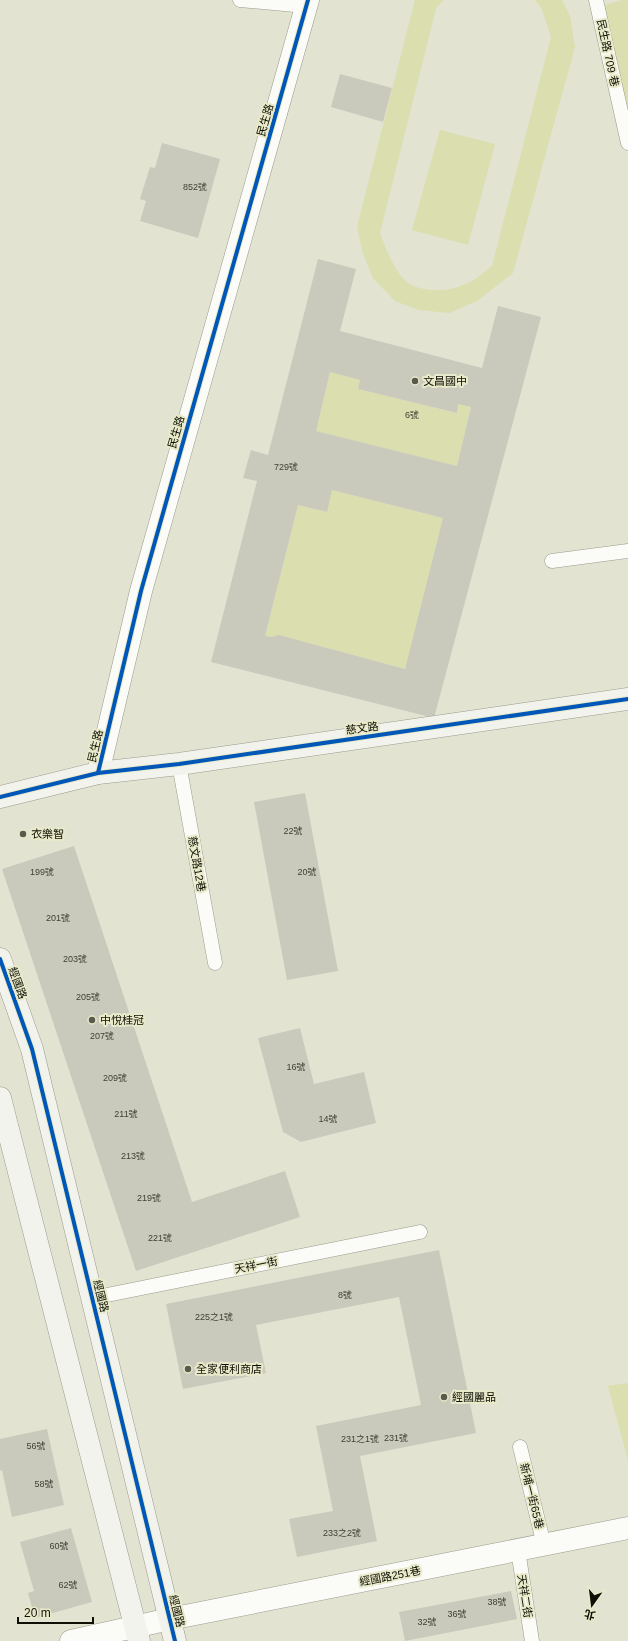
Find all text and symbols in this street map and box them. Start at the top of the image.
street label: 民生路 709 巷 [595,18,621,88]
street label: 民生路 [255,102,275,138]
house number: 852號 [183,182,207,192]
place label: 文昌國中 [423,375,467,387]
marker: 文昌國中 [410,376,420,386]
house number: 6號 [405,410,419,420]
street label: 民生路 [166,414,186,450]
house number: 729號 [274,462,298,472]
street label: 慈文路 [345,720,379,736]
street label: 民生路 [85,729,105,763]
house number: 22號 [283,826,303,836]
place label: 衣樂智 [31,828,64,840]
marker: 衣樂智 [18,829,28,839]
street label: 慈文路12巷 [186,835,208,893]
house number: 199號 [30,867,54,877]
house number: 20號 [297,867,317,877]
house number: 201號 [46,913,70,923]
house number: 203號 [63,954,87,964]
street label: 經國路 [7,965,29,1001]
house number: 205號 [76,992,100,1002]
place label: 中悅桂冠 [100,1014,144,1026]
marker: 中悅桂冠 [87,1015,97,1025]
house number: 207號 [90,1031,114,1041]
house number: 16號 [286,1062,306,1072]
house number: 209號 [103,1073,127,1083]
house number: 211號 [114,1109,138,1119]
house number: 14號 [318,1114,338,1124]
house number: 213號 [121,1151,145,1161]
house number: 219號 [137,1193,161,1203]
house number: 221號 [148,1233,172,1243]
street label: 天祥一街 [233,1255,279,1275]
street label: 經國路 [91,1279,111,1313]
house number: 8號 [338,1290,352,1300]
house number: 225之1號 [195,1312,233,1322]
place label: 全家便利商店 [196,1363,262,1375]
marker: 全家便利商店 [183,1364,193,1374]
place label: 經國麗品 [452,1391,496,1403]
marker: 經國麗品 [439,1392,449,1402]
house number: 231號 [384,1433,408,1443]
house number: 231之1號 [341,1434,379,1444]
house number: 56號 [26,1441,46,1451]
street label: 新埔一街65巷 [518,1462,546,1530]
house number: 58號 [34,1479,54,1489]
house number: 233之2號 [323,1528,361,1538]
house number: 60號 [49,1541,69,1551]
street label: 經國路251巷 [358,1564,422,1588]
street label: 天祥二街 [516,1573,534,1619]
house number: 62號 [58,1580,78,1590]
north arrow [572,1585,612,1625]
street label: 經國路 [167,1594,187,1628]
house number: 38號 [487,1597,507,1607]
scale bar [18,1599,93,1625]
text: 20 m [24,1606,51,1620]
text: 北 [583,1608,596,1622]
house number: 36號 [447,1609,467,1619]
house number: 32號 [417,1617,437,1627]

